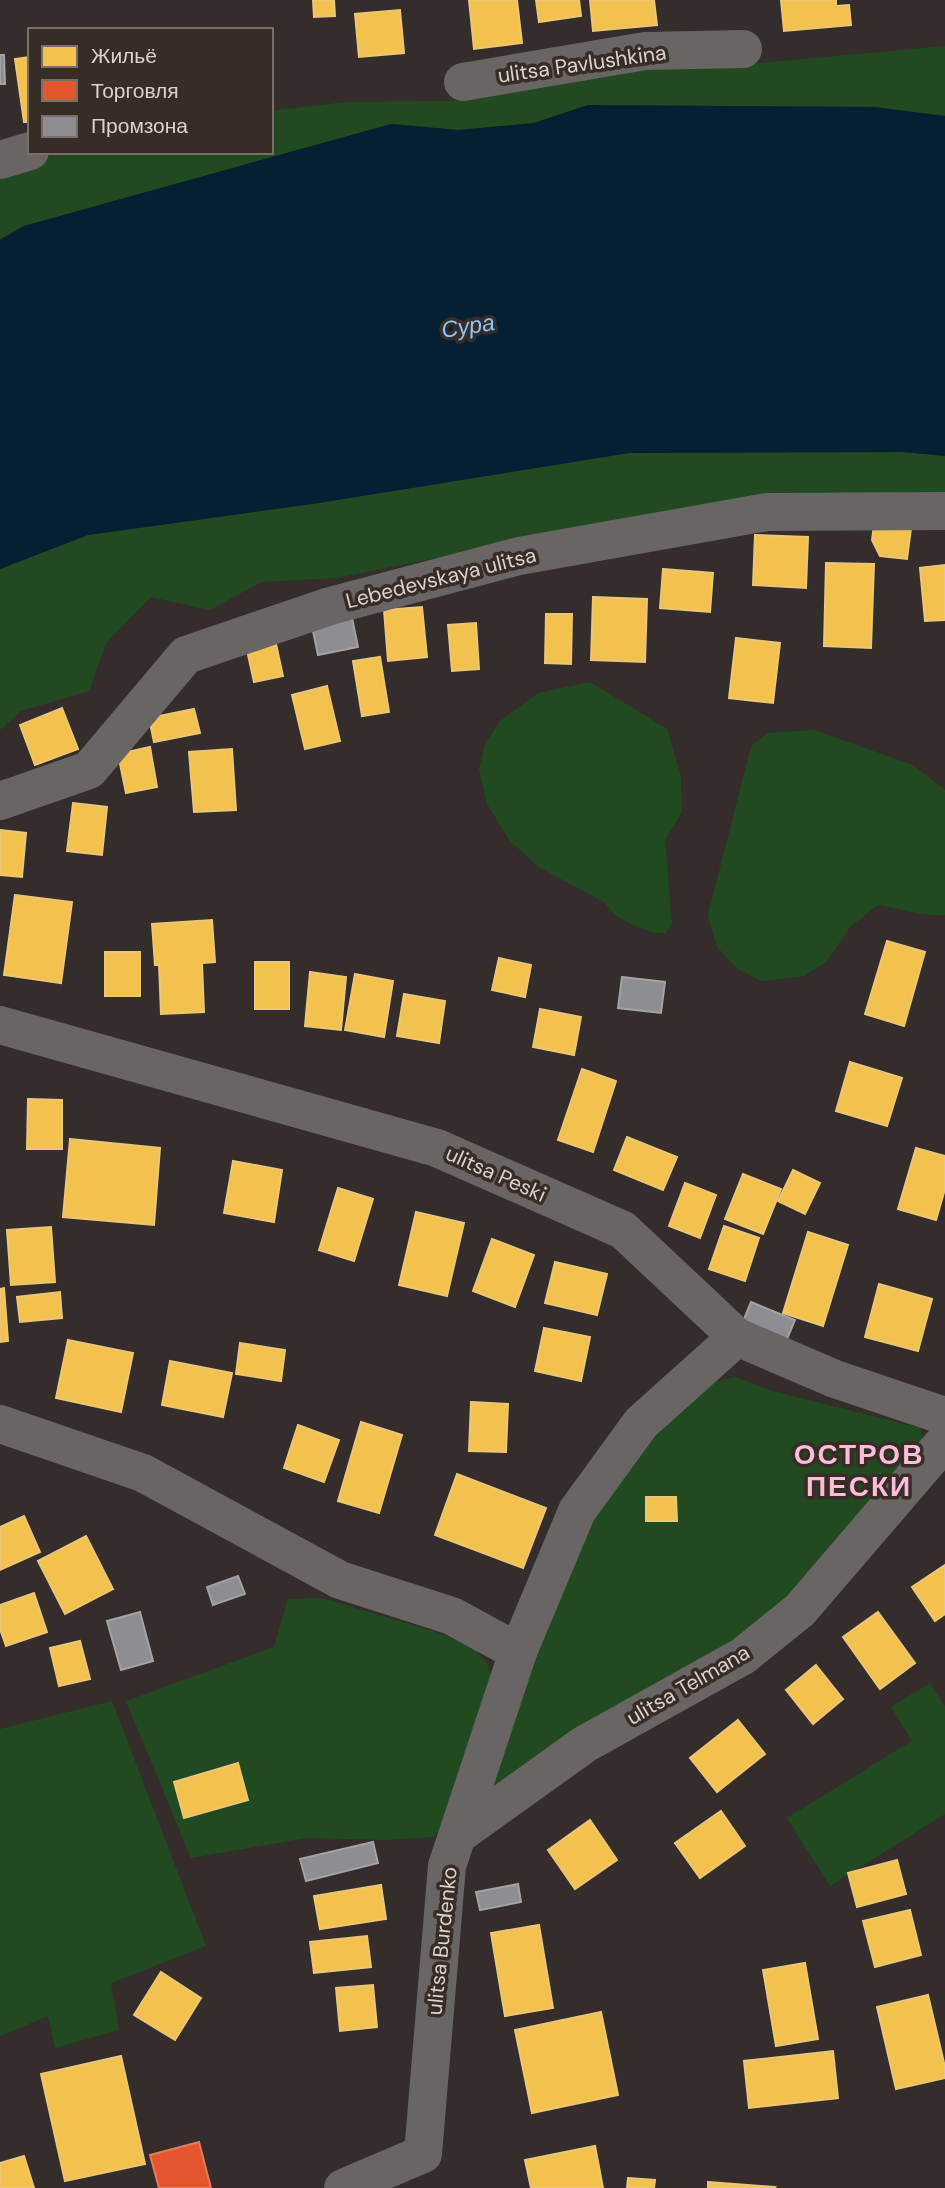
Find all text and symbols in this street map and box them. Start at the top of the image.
legend [28,28,273,154]
street label: ulitsa Pavlushkina [496,38,668,90]
text: Жильё [91,42,157,70]
text: Торговля [91,77,179,105]
text: Промзона [91,112,188,140]
water label: Сура [439,307,497,345]
street label: Lebedevskaya ulitsa [343,541,539,615]
street label: ulitsa Peski [441,1139,551,1209]
district label: ОСТРОВ ПЕСКИ [794,1436,924,1505]
street label: ulitsa Telmana [621,1638,755,1732]
street label: ulitsa Burdenko [420,1865,464,2017]

